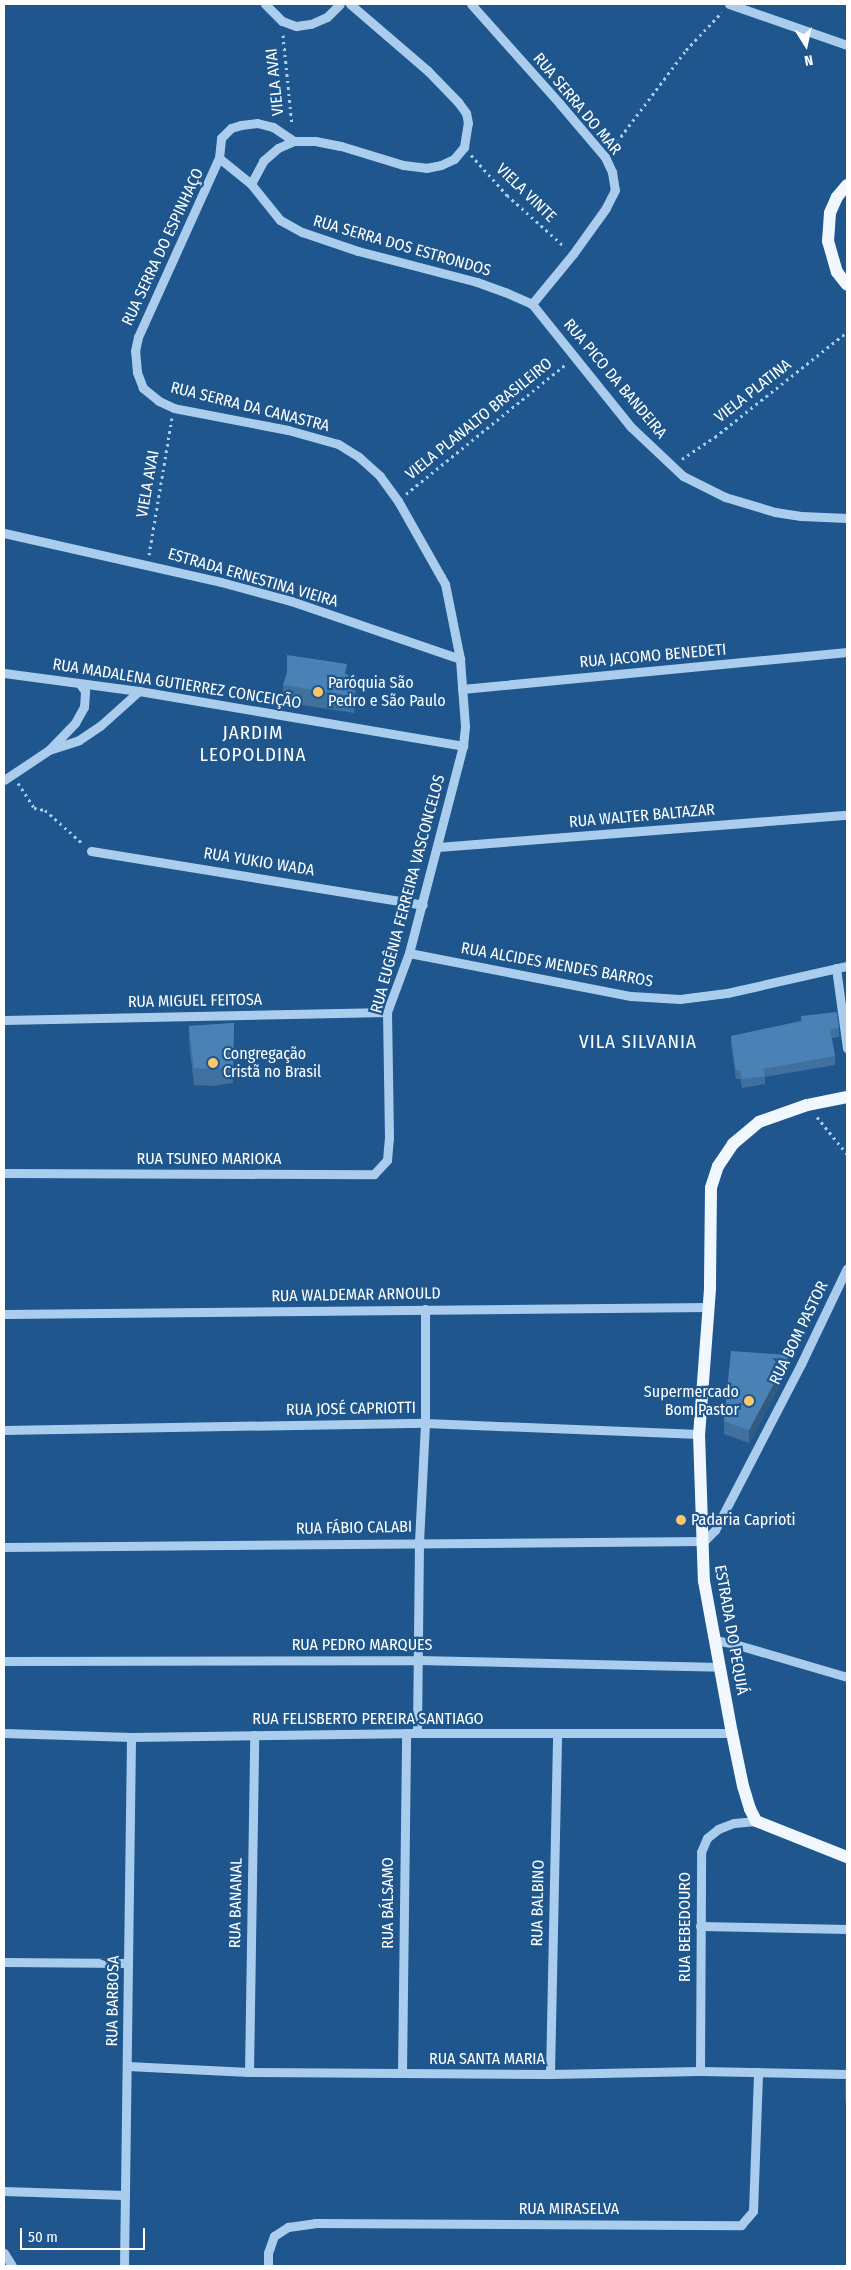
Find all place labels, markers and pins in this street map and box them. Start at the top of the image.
place label: Paróquia São Pedro e São Paulo [328,673,446,711]
marker: Paróquia São Pedro e São Paulo [312,686,324,698]
place label: Congregação Cristã no Brasil [223,1044,321,1082]
marker: Congregação Cristã no Brasil [207,1057,219,1069]
place label: Supermercado Bom Pastor [644,1382,739,1420]
marker: Supermercado Bom Pastor [743,1395,755,1407]
place label: Padaria Caprioti [691,1510,796,1530]
marker: Padaria Caprioti [675,1514,687,1526]

